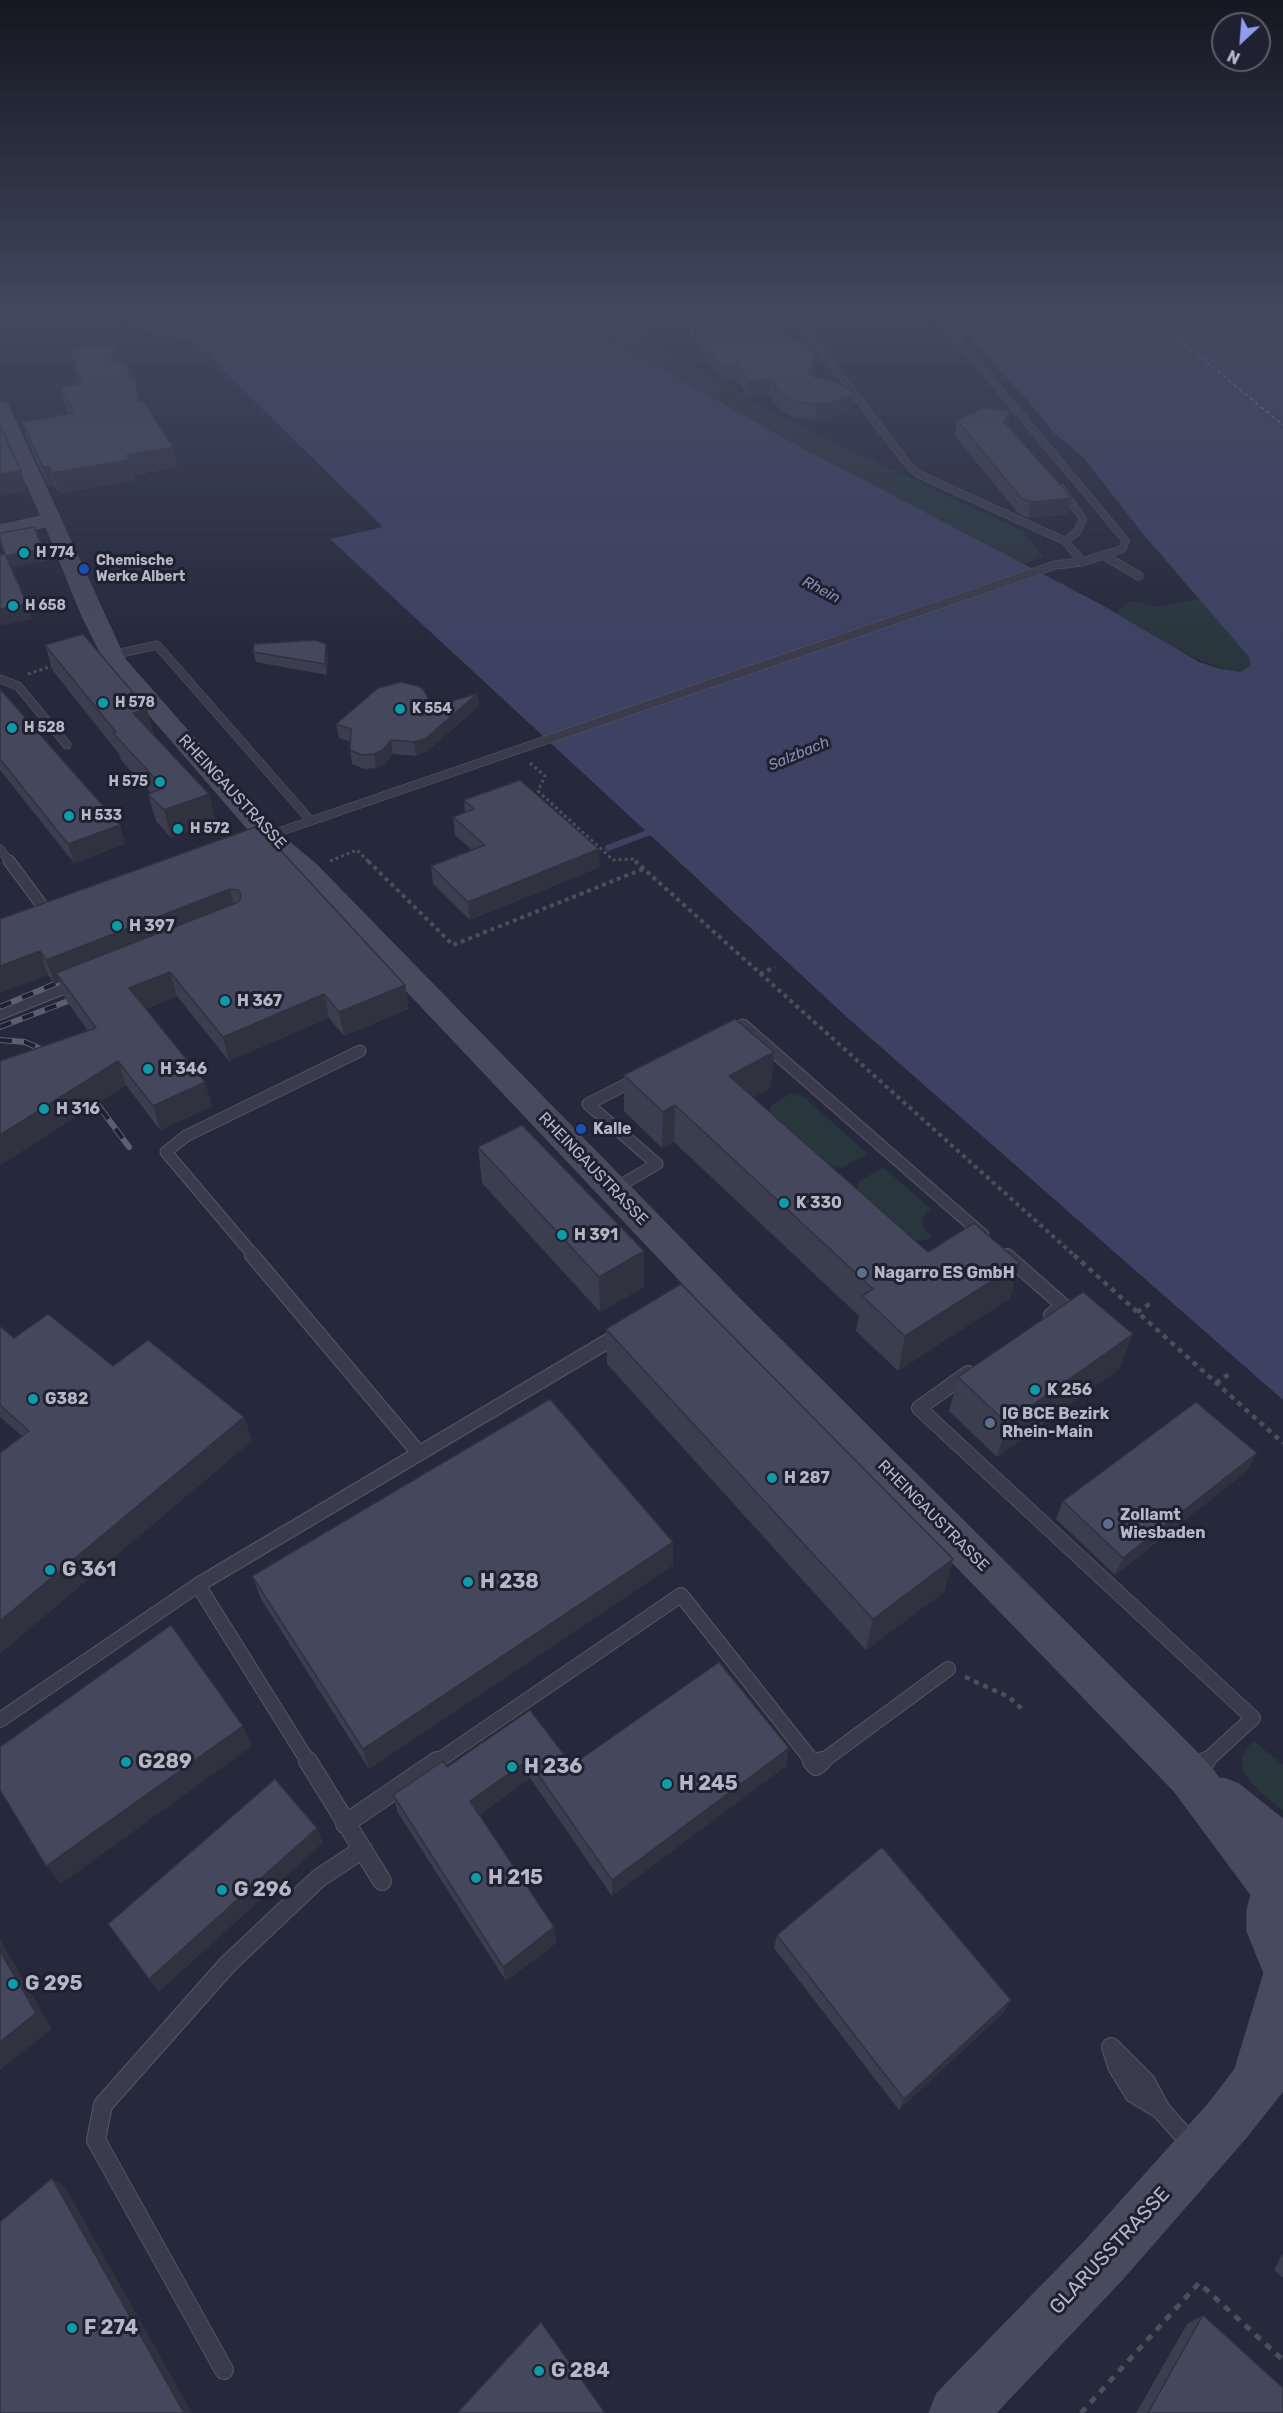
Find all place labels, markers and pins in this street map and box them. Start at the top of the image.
place label: H 774 [36,545,75,561]
marker: H 774 [17,546,31,560]
place label: Chemische Werke Albert [96,553,185,586]
marker: Chemische Werke Albert [77,562,91,576]
place label: H 658 [25,598,66,614]
marker: H 658 [6,599,20,613]
place label: H 578 [115,695,155,711]
marker: H 578 [96,696,110,710]
place label: K 554 [412,701,452,717]
marker: K 554 [393,702,407,716]
place label: H 528 [24,720,65,736]
marker: H 528 [5,721,19,735]
place label: H 575 [108,774,148,790]
marker: H 575 [153,775,167,789]
place label: H 533 [81,808,122,824]
marker: H 533 [62,809,76,823]
place label: H 572 [190,821,230,837]
marker: H 572 [171,822,185,836]
place label: H 397 [129,916,174,936]
marker: H 397 [110,919,124,933]
place label: H 367 [237,991,282,1011]
marker: H 367 [218,994,232,1008]
place label: H 346 [160,1059,207,1079]
marker: H 346 [141,1062,155,1076]
place label: H 316 [56,1099,100,1119]
marker: H 316 [37,1102,51,1116]
place label: Kalle [593,1119,632,1139]
marker: Kalle [574,1122,588,1136]
place label: K 330 [796,1193,842,1213]
marker: K 330 [777,1196,791,1210]
place label: H 391 [574,1225,618,1245]
marker: H 391 [555,1228,569,1242]
place label: Nagarro ES GmbH [874,1263,1015,1283]
marker: Nagarro ES GmbH [855,1266,869,1280]
place label: K 256 [1047,1380,1092,1400]
marker: K 256 [1028,1383,1042,1397]
place label: G382 [45,1389,88,1409]
marker: G382 [26,1392,40,1406]
place label: IG BCE Bezirk Rhein-Main [1002,1404,1109,1442]
marker: IG BCE Bezirk Rhein-Main [983,1416,997,1430]
place label: H 287 [784,1468,830,1488]
marker: H 287 [765,1471,779,1485]
place label: Zollamt Wiesbaden [1120,1505,1206,1543]
marker: Zollamt Wiesbaden [1101,1517,1115,1531]
place label: G 361 [62,1558,116,1582]
marker: G 361 [43,1563,57,1577]
place label: H 238 [480,1570,539,1594]
marker: H 238 [461,1575,475,1589]
place label: G289 [138,1750,192,1774]
marker: G289 [119,1755,133,1769]
place label: H 236 [524,1755,582,1779]
marker: H 236 [505,1760,519,1774]
place label: H 245 [679,1772,738,1796]
marker: H 245 [660,1777,674,1791]
place label: H 215 [488,1866,543,1890]
marker: H 215 [469,1871,483,1885]
place label: G 296 [234,1878,291,1902]
marker: G 296 [215,1883,229,1897]
place label: G 295 [25,1972,82,1996]
marker: G 295 [6,1977,20,1991]
place label: F 274 [84,2316,138,2340]
marker: F 274 [65,2321,79,2335]
place label: G 284 [551,2359,610,2383]
marker: G 284 [532,2364,546,2378]

